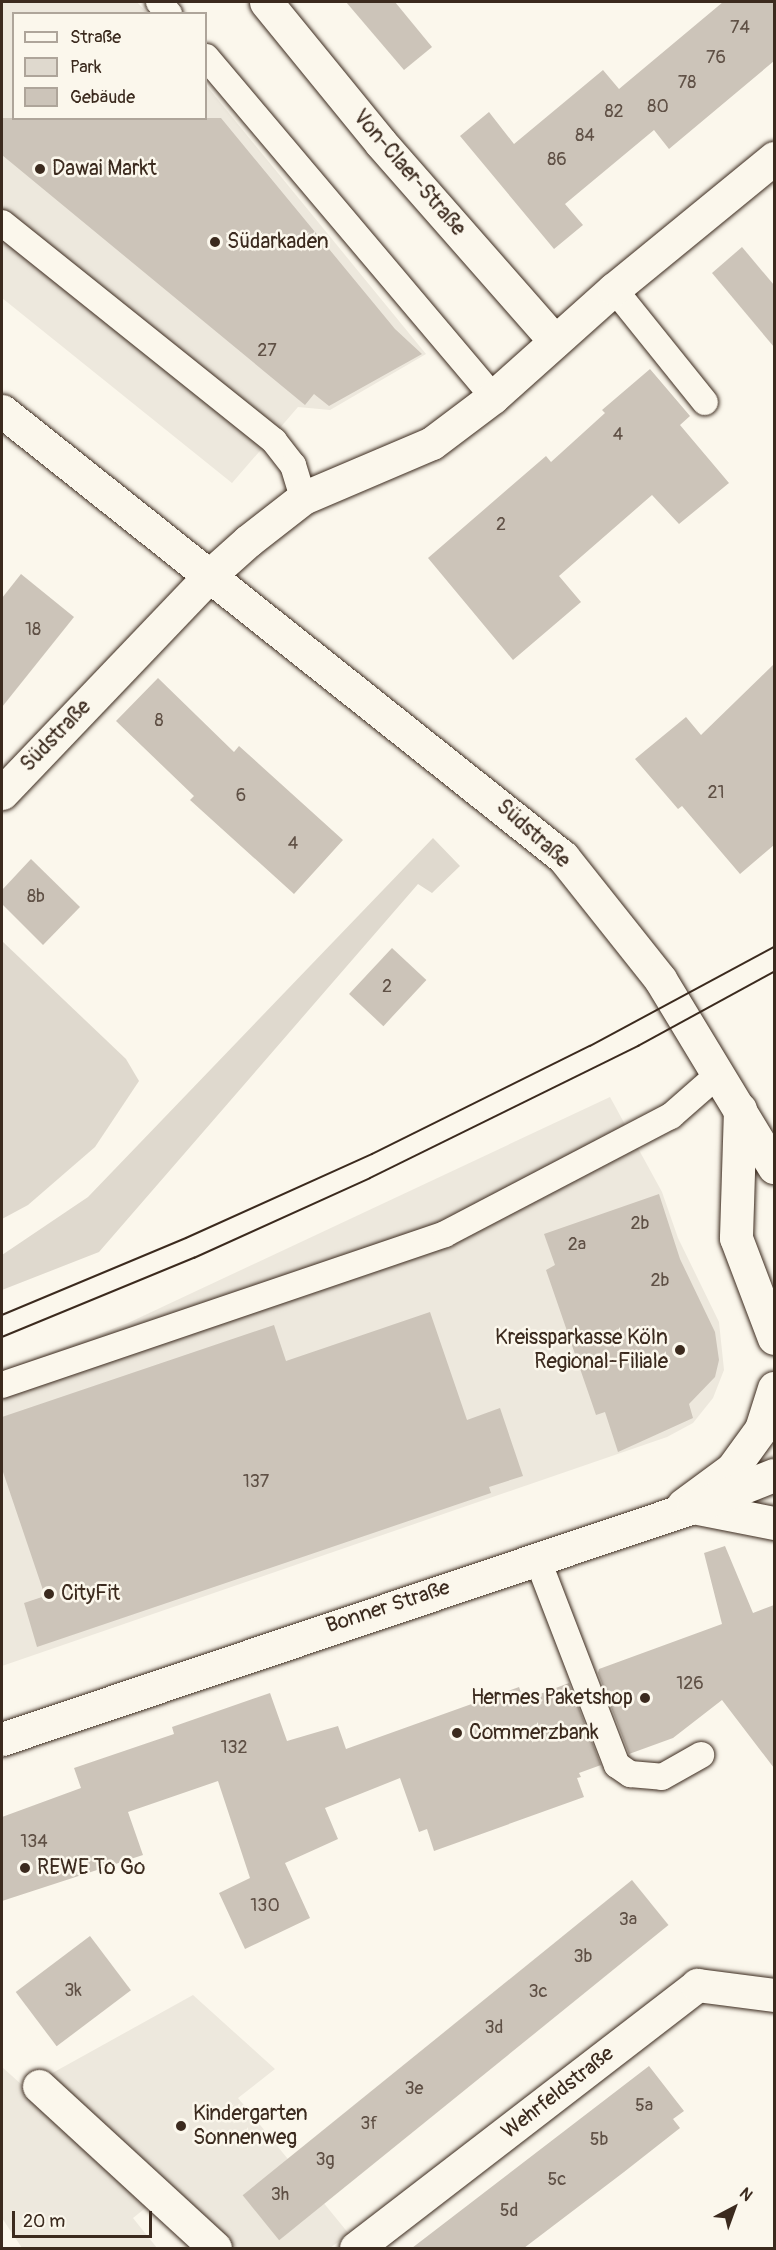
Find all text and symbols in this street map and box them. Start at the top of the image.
legend [12,12,207,120]
house number: 74 [730,17,750,39]
text: Straße [70,26,121,49]
house number: 76 [706,47,726,69]
text: Park [70,56,102,79]
house number: 78 [678,72,696,94]
text: Gebäude [70,86,135,109]
house number: 80 [647,96,669,118]
house number: 82 [604,101,624,123]
street label: Von-Claer-Straße [347,105,471,241]
house number: 84 [575,125,595,147]
house number: 86 [547,149,567,171]
place label: Dawai Markt [52,156,157,182]
marker: Dawai Markt [33,162,47,176]
place label: Südarkaden [227,229,329,255]
marker: Südarkaden [208,235,222,249]
house number: 27 [257,340,277,362]
house number: 4 [613,424,623,446]
house number: 2 [496,514,506,536]
house number: 18 [25,619,41,641]
street label: Südstraße [16,695,96,777]
house number: 8 [154,710,164,732]
house number: 21 [707,782,725,804]
house number: 6 [236,785,246,807]
street label: Südstraße [491,794,575,874]
house number: 4 [288,833,298,855]
house number: 8b [27,886,45,908]
house number: 2 [382,976,392,998]
house number: 2b [631,1213,649,1235]
house number: 2a [568,1234,586,1256]
house number: 2b [651,1270,669,1292]
place label: Kreissparkasse Köln Regional-Filiale [495,1325,668,1375]
marker: Kreissparkasse Köln Regional-Filiale [673,1343,687,1357]
house number: 137 [243,1471,269,1493]
street label: Bonner Straße [323,1575,453,1639]
place label: CityFit [61,1581,120,1607]
marker: CityFit [42,1587,56,1601]
house number: 126 [676,1673,704,1695]
place label: Hermes Paketshop [471,1685,633,1711]
marker: Hermes Paketshop [638,1691,652,1705]
place label: Commerzbank [469,1720,599,1746]
marker: Commerzbank [450,1726,464,1740]
house number: 132 [220,1737,248,1759]
house number: 134 [20,1831,48,1853]
place label: REWE To Go [37,1855,145,1881]
marker: REWE To Go [18,1861,32,1875]
house number: 130 [250,1895,280,1917]
house number: 3a [619,1909,637,1931]
house number: 3b [574,1946,592,1968]
house number: 3k [64,1980,82,2002]
house number: 3c [528,1981,548,2003]
house number: 3d [485,2017,503,2039]
street label: Wehrfeldstraße [497,2041,619,2145]
house number: 3e [405,2078,423,2100]
house number: 5a [635,2095,653,2117]
place label: Kindergarten Sonnenweg [193,2101,308,2151]
house number: 3f [360,2113,378,2135]
marker: Kindergarten Sonnenweg [174,2119,188,2133]
house number: 5b [590,2129,608,2151]
house number: 3g [315,2149,335,2171]
house number: 5c [548,2169,566,2191]
north arrow [704,2178,764,2238]
text: N [735,2183,756,2206]
house number: 3h [271,2184,289,2206]
scale bar [15,2199,154,2237]
house number: 5d [500,2200,518,2222]
text: 20 m [23,2210,65,2233]

